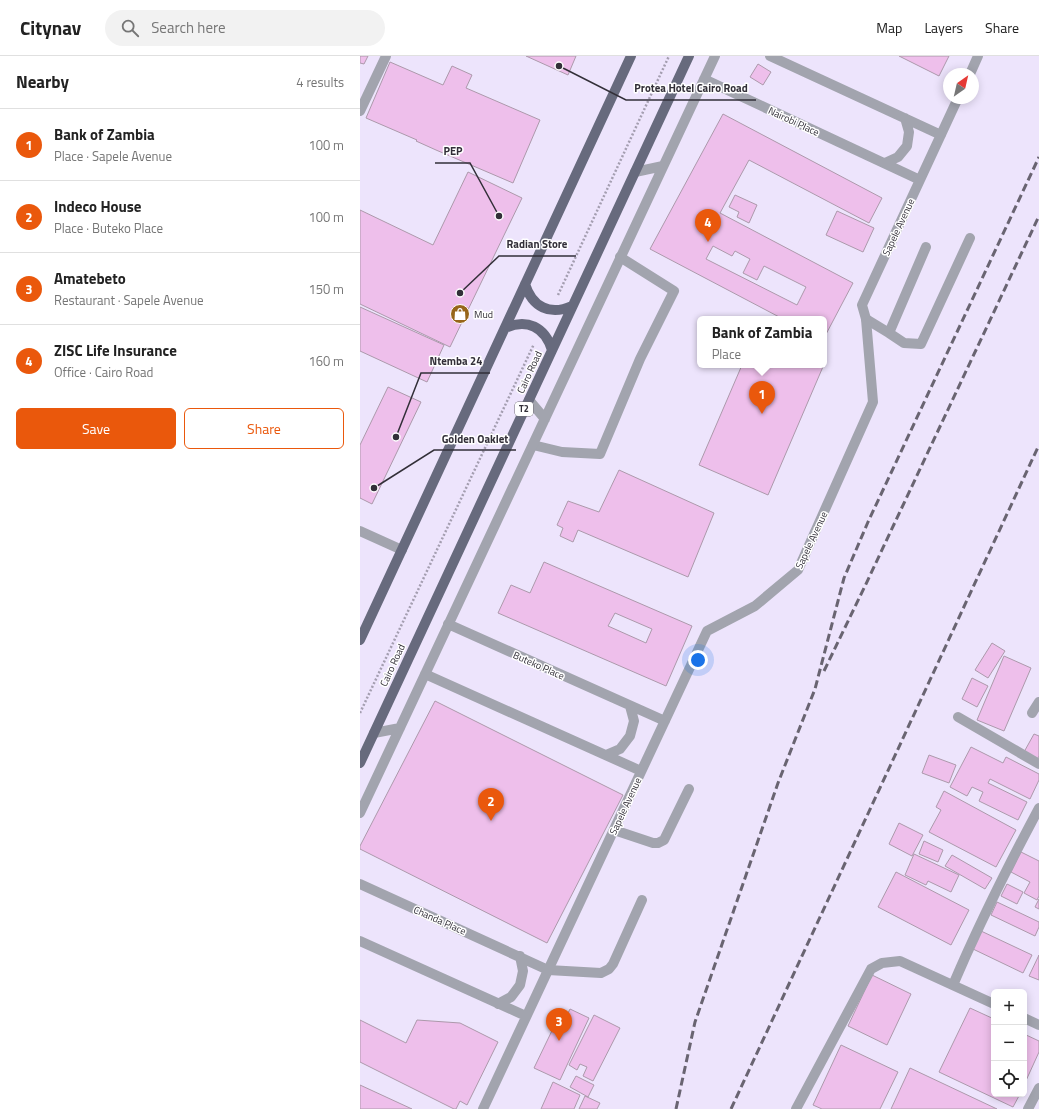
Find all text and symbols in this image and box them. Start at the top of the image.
search box [105,10,385,46]
text: Citynav [20,13,81,42]
text: Search here [151,16,226,39]
icon: search [119,17,141,39]
text: Map [876,17,902,38]
text: Layers [924,17,963,38]
text: Share [985,17,1019,38]
north arrow [943,68,979,104]
text: Nearby [16,69,69,95]
text: 4 results [296,72,344,92]
callout: Protea Hotel Cairo Road [626,77,756,100]
text: Protea Hotel Cairo Road [634,80,748,96]
street label: Nairobi Place [766,103,822,140]
text: Bank of Zambia [54,123,155,146]
text: 1 [25,135,33,155]
text: 100 m [308,135,344,155]
callout: PEP [435,140,470,163]
text: PEP [443,143,463,159]
text: Place · Sapele Avenue [54,146,172,166]
text: Indeco House [54,195,141,218]
street label: Sapele Avenue [879,196,918,258]
text: 2 [25,207,33,227]
text: 100 m [308,207,344,227]
pin: 4 [695,209,721,242]
text: Place · Buteko Place [54,218,163,238]
callout: Radian Store [499,233,576,256]
text: Radian Store [507,236,568,252]
text: Amatebeto [54,267,126,290]
text: 3 [25,279,33,299]
text: 150 m [308,279,344,299]
text: Restaurant · Sapele Avenue [54,290,204,310]
shop icon: Mud [449,303,471,325]
place label: Mud [474,307,493,322]
popup [697,316,827,368]
text: Bank of Zambia [712,321,812,344]
text: ZISC Life Insurance [54,339,177,362]
text: Place [712,344,741,364]
street label: Cairo Road [513,349,546,396]
callout: Ntemba 24 [421,350,490,373]
text: 4 [25,351,33,371]
text: 160 m [308,351,344,371]
text: Ntemba 24 [430,353,482,369]
text: Office · Cairo Road [54,362,153,382]
pin: 1 [749,381,775,414]
road number: T2 [515,402,533,416]
button: Save [16,408,176,449]
button: Share [184,408,344,449]
callout: Golden Oaklet [434,427,516,450]
text: Golden Oaklet [442,431,508,447]
street label: Sapele Avenue [792,509,831,571]
street label: Cairo Road [376,642,409,689]
street label: Buteko Place [511,647,567,683]
your location [688,650,708,670]
street label: Sapele Avenue [606,775,645,837]
pin: 2 [478,788,504,821]
street label: Chanda Place [411,902,469,939]
map controls [991,989,1027,1097]
button: + [991,989,1027,1025]
pin: 3 [546,1008,572,1041]
button: − [991,1025,1027,1061]
button: locate [991,1061,1027,1097]

